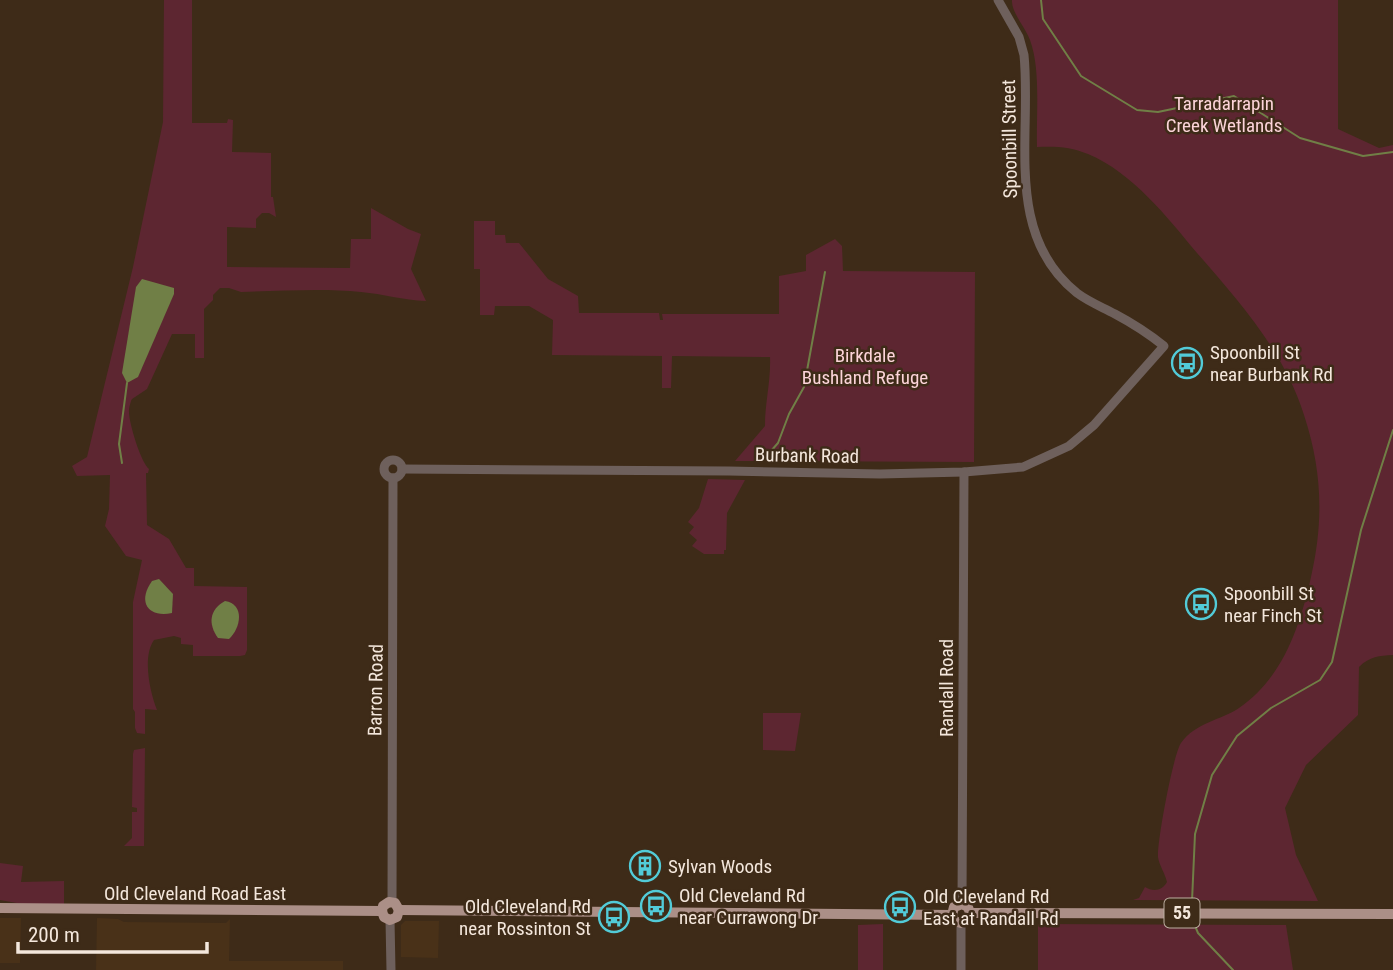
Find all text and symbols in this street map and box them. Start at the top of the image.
street label: Spoonbill Street [997,79,1022,199]
park label: Tarradarrapin Creek Wetlands [1166,92,1282,137]
place label: Spoonbill St near Burbank Rd [1210,341,1333,386]
park label: Birkdale Bushland Refuge [802,344,928,389]
bus stop icon: Spoonbill St near Burbank Rd [1170,346,1204,380]
street label: Burbank Road [755,443,859,468]
place label: Spoonbill St near Finch St [1224,582,1322,627]
bus stop icon: Spoonbill St near Finch St [1184,587,1218,621]
street label: Randall Road [935,639,958,737]
street label: Barron Road [363,644,388,736]
building icon: Sylvan Woods [628,849,662,883]
place label: Sylvan Woods [668,855,772,878]
street label: Old Cleveland Road East [104,882,286,905]
place label: Old Cleveland Rd near Currawong Dr [679,884,818,929]
place label: Old Cleveland Rd East at Randall Rd [923,885,1059,930]
bus stop icon: Old Cleveland Rd near Currawong Dr [639,889,673,923]
bus stop icon: Old Cleveland Rd East at Randall Rd [883,890,917,924]
place label: Old Cleveland Rd near Rossinton St [459,895,591,940]
road number: 55 [1164,898,1200,928]
bus stop icon: Old Cleveland Rd near Rossinton St [597,900,631,934]
scale bar [18,911,206,955]
text: 200 m [28,923,80,947]

